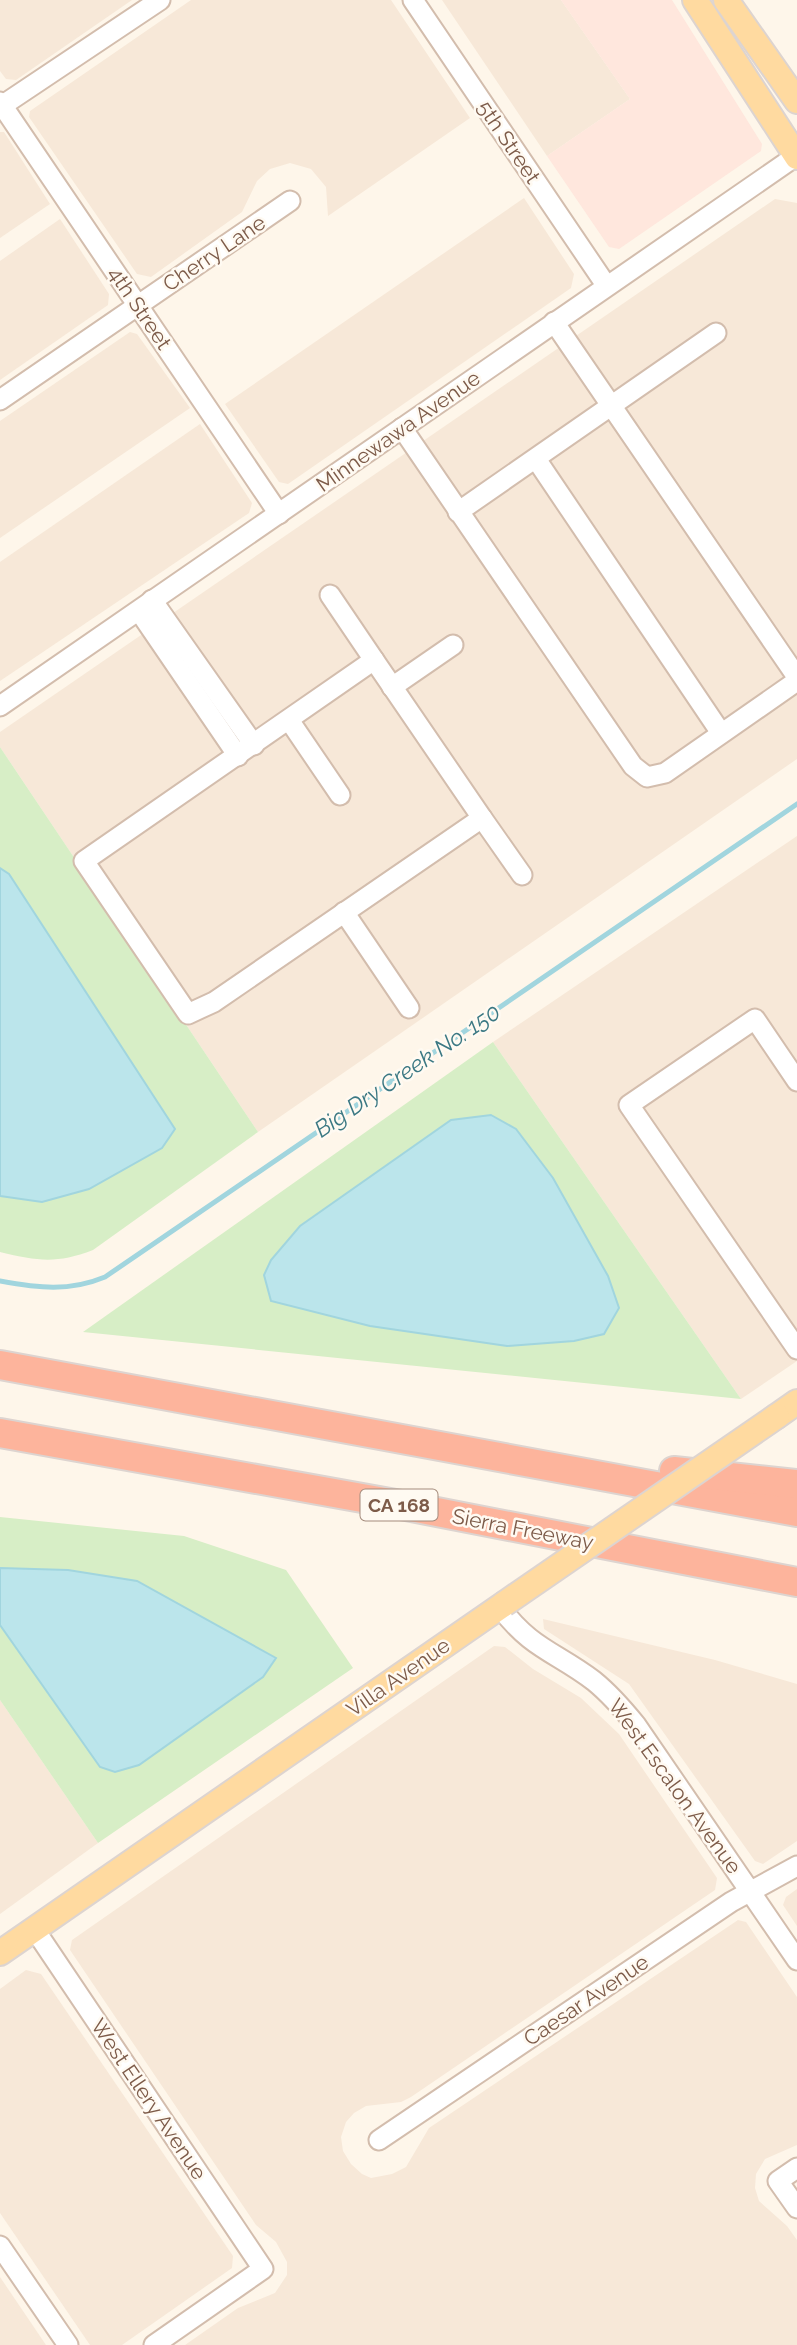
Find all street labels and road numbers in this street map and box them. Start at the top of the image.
street label: 5th Street [472,96,546,188]
street label: Cherry Lane [158,210,270,296]
street label: 4th Street [103,262,177,354]
street label: Minnewawa Avenue [311,365,485,497]
road number: CA 168 [360,1490,438,1520]
street label: Sierra Freeway [450,1503,596,1555]
street label: Villa Avenue [342,1632,454,1722]
street label: West Escalon Avenue [603,1694,747,1878]
street label: Caesar Avenue [519,1949,653,2051]
street label: West Ellery Avenue [86,2014,212,2184]

